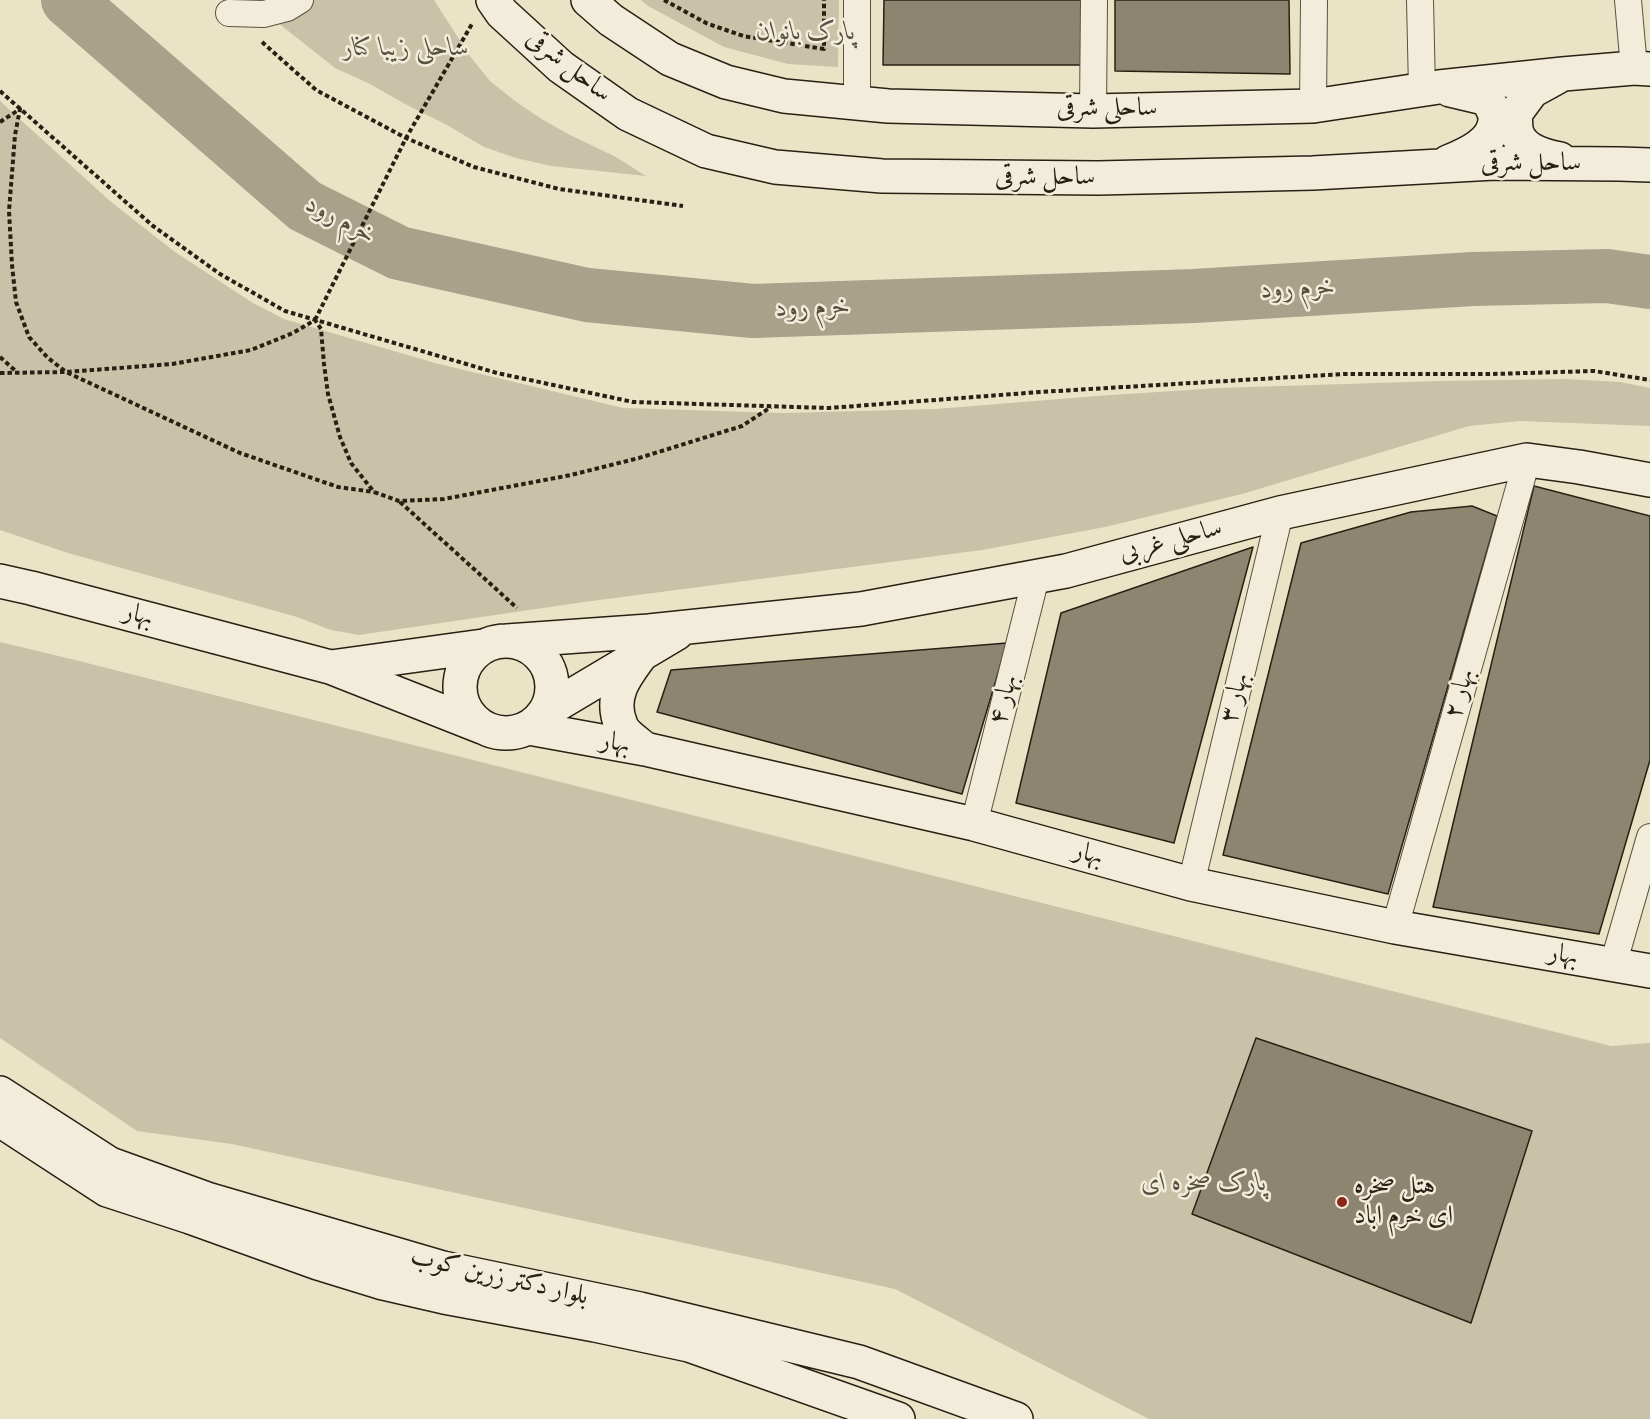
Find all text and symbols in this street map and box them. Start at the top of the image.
park label: پارک بانوان [756,17,856,49]
street label: ساحل شرقی [519,24,617,110]
park label: ساحلی زیبا کنار [343,33,469,65]
street label: ساحلی شرقی [1056,93,1158,125]
street label: ساحل شرقی [1481,148,1581,180]
street label: ساحل شرقی [995,162,1095,194]
water label: خرم رود [299,189,381,253]
water label: خرم رود [1260,272,1336,308]
water label: خرم رود [775,291,851,327]
street label: ساحلی غربی [1116,513,1226,571]
street label: بهار [119,597,157,635]
street label: بهار ۲ [1439,665,1483,723]
street label: بهار ۳ [1215,670,1257,726]
street label: بهار ۴ [984,672,1026,728]
street label: بهار [597,726,633,762]
street label: بهار [1069,836,1107,874]
street label: بهار [1545,938,1581,974]
park label: پارک صخره ای [1141,1168,1267,1200]
place label: هتل صخره ای خرم اباد [1354,1171,1453,1232]
marker: هتل صخره ای خرم اباد [1335,1195,1349,1209]
street label: بلوار دکتر زرین کوب [407,1242,591,1314]

